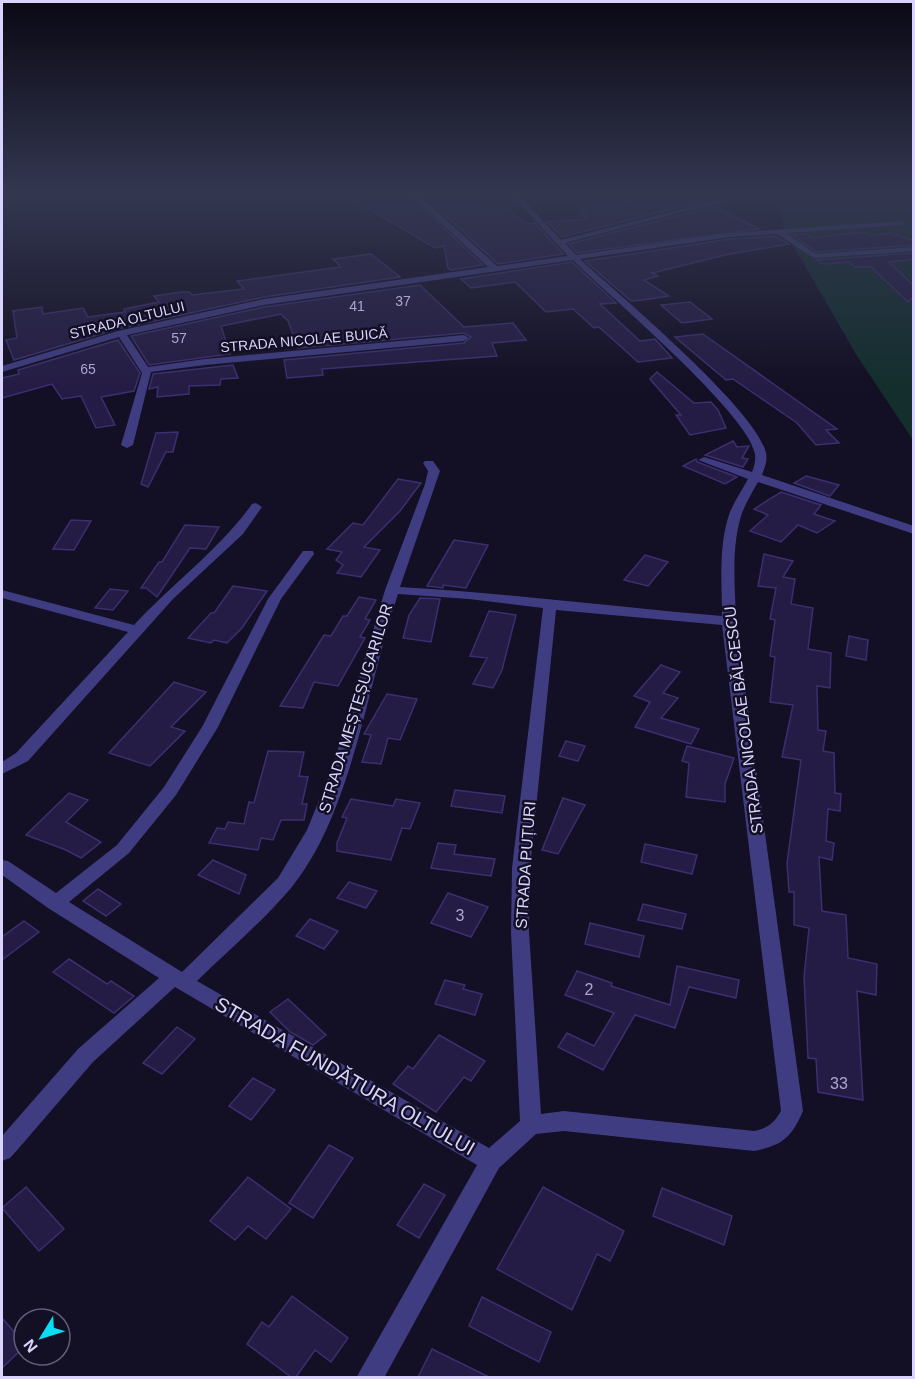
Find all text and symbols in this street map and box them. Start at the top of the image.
house number: 37 [395,293,411,309]
street label: STRADA OLTULUI [68,298,186,342]
house number: 41 [349,298,365,314]
street label: STRADA NICOLAE BUICĂ [220,325,389,355]
house number: 57 [171,330,187,346]
house number: 65 [80,361,96,377]
street label: STRADA MEȘTEȘUGARILOR [316,602,395,815]
street label: STRADA NICOLAE BĂLCESCU [720,605,766,835]
street label: STRADA PUȚURI [513,801,538,929]
house number: 3 [456,907,465,924]
house number: 2 [585,981,594,998]
street label: STRADA FUNDĂTURA OLTULUI [211,992,479,1160]
house number: 33 [830,1075,848,1092]
north arrow [12,1307,72,1367]
text: N [20,1336,41,1356]

